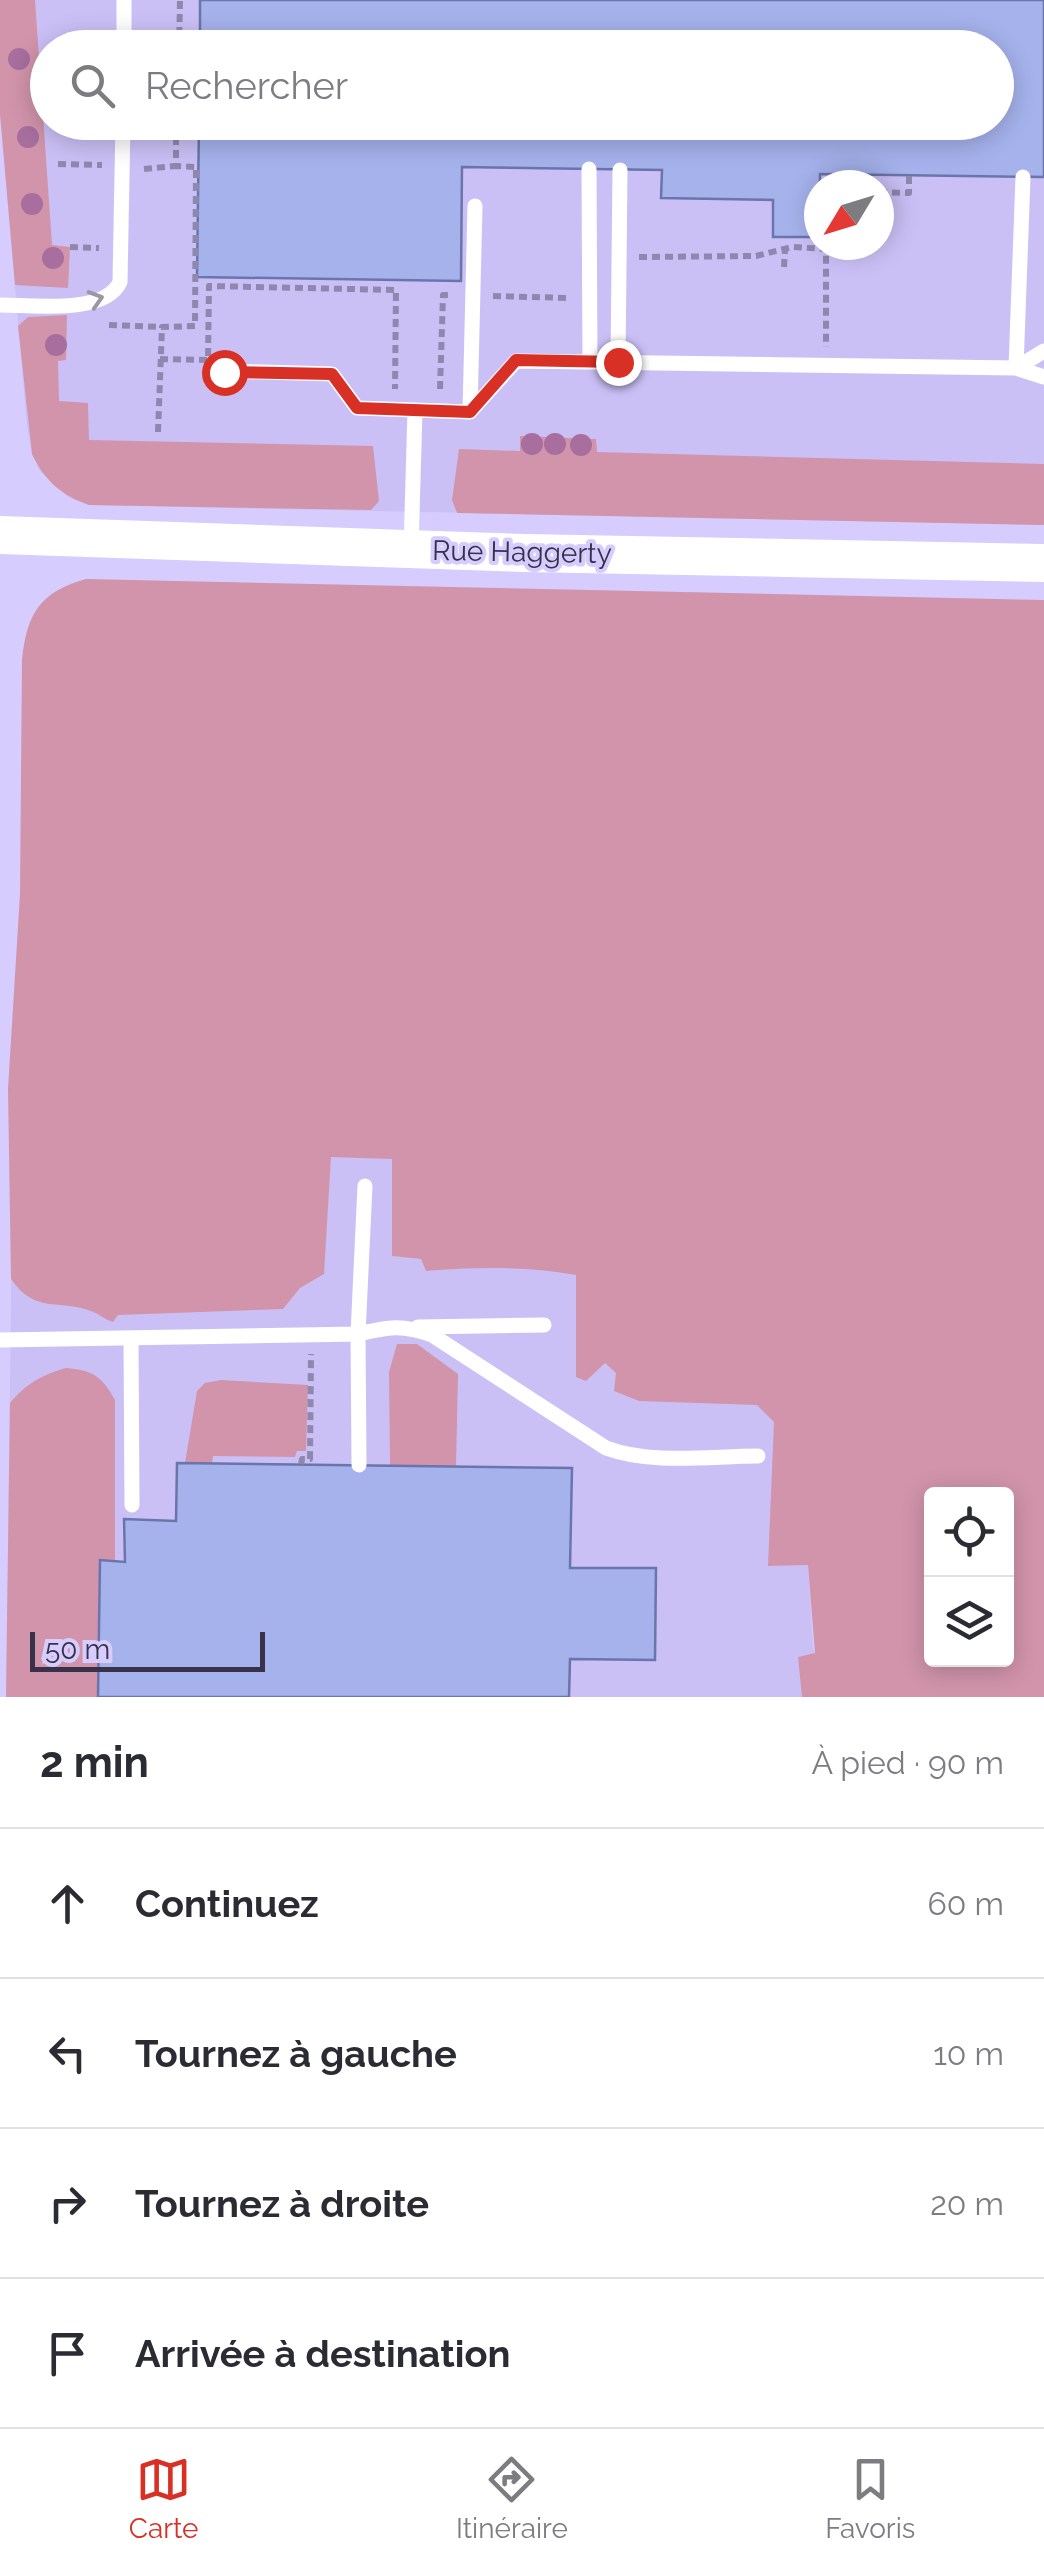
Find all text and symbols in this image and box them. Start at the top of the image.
search box [30,30,1014,140]
icon: search [65,58,120,113]
text: Rechercher [145,63,348,108]
north arrow [804,170,894,260]
one-way arrow [87,290,104,311]
route end [596,340,642,386]
route start [202,350,248,396]
street label: Rue Haggerty [432,534,612,570]
map controls [924,1487,1014,1667]
button: locate [924,1487,1014,1577]
button: layers [924,1577,1014,1667]
scale bar [30,1627,265,1672]
text: 50 m [45,1633,110,1666]
text: 2 min [40,1738,149,1787]
text: À pied · 90 m [812,1744,1004,1781]
icon: ahead [40,1876,95,1931]
text: Continuez [135,1881,319,1926]
text: 60 m [928,1885,1004,1922]
icon: left [40,2026,95,2081]
text: Tournez à gauche [135,2031,457,2076]
text: 10 m [933,2035,1004,2072]
icon: right [40,2176,95,2231]
text: Tournez à droite [135,2181,429,2226]
text: 20 m [930,2185,1004,2222]
icon: arrive [40,2326,95,2381]
text: Arrivée à destination [135,2331,511,2376]
tab: Carte [129,2452,199,2545]
tab: Itinéraire [456,2452,568,2545]
tab: Favoris [825,2452,915,2545]

